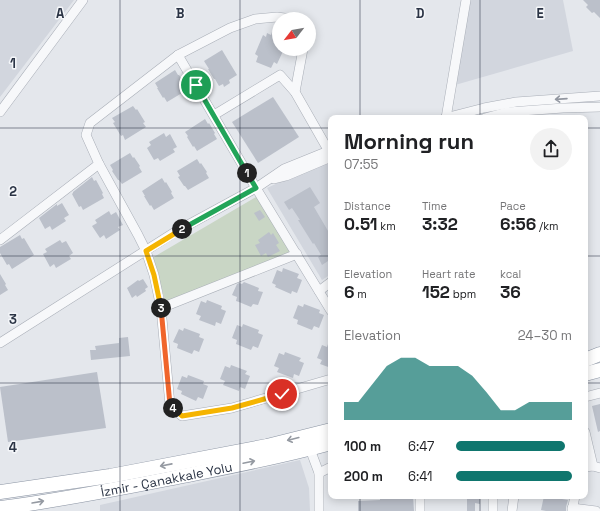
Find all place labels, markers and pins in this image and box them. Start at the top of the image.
pin [179,68,213,102]
pin: 1 [237,163,257,183]
pin: 2 [172,219,192,239]
pin: 3 [151,298,171,318]
pin [265,377,299,411]
pin: 4 [163,398,183,418]

